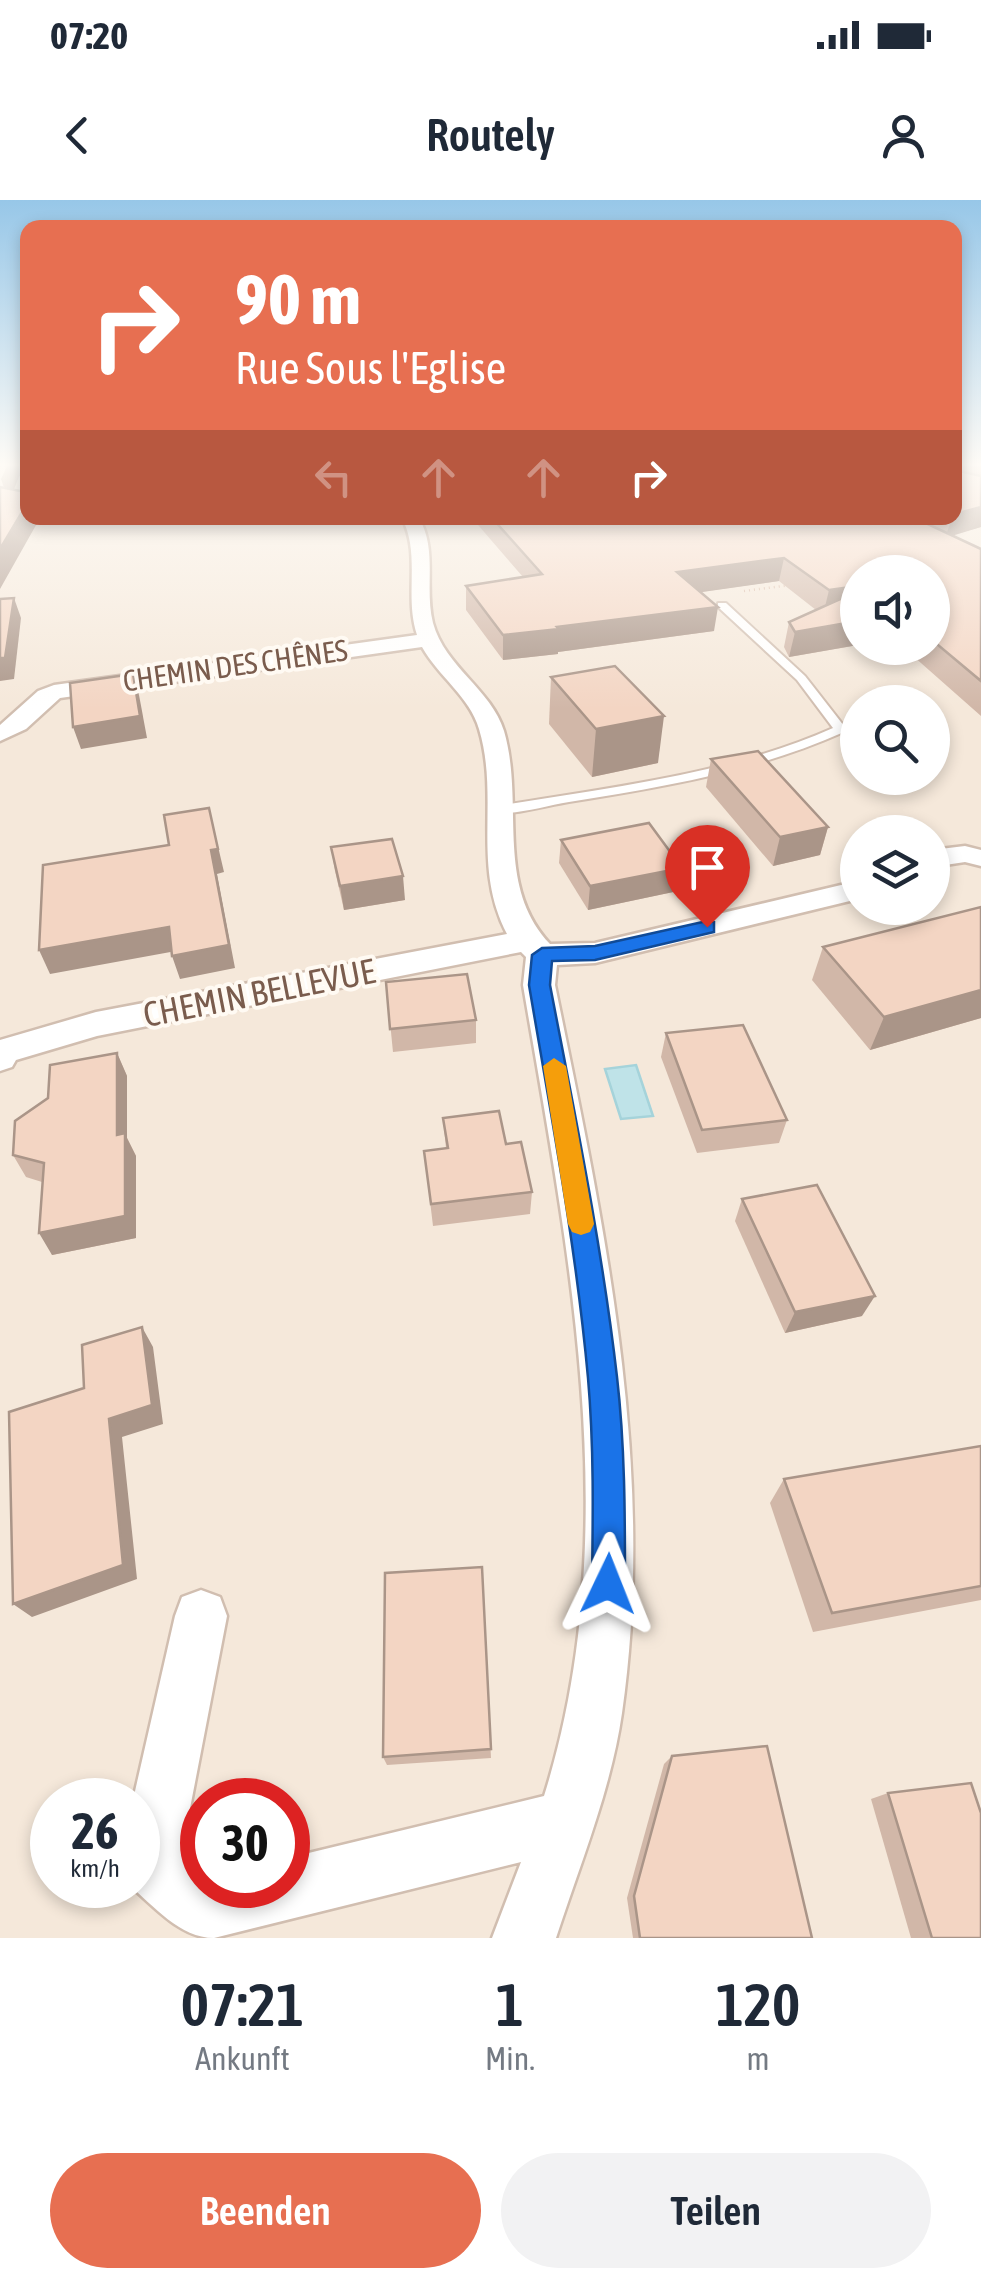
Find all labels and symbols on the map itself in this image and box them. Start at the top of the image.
street label: CHEMIN DES CHÊNES [121,632,349,698]
pin [665,825,750,928]
street label: CHEMIN BELLEVUE [140,950,378,1034]
position arrow [556,1532,660,1636]
speed limit sign: 30 [180,1778,310,1908]

